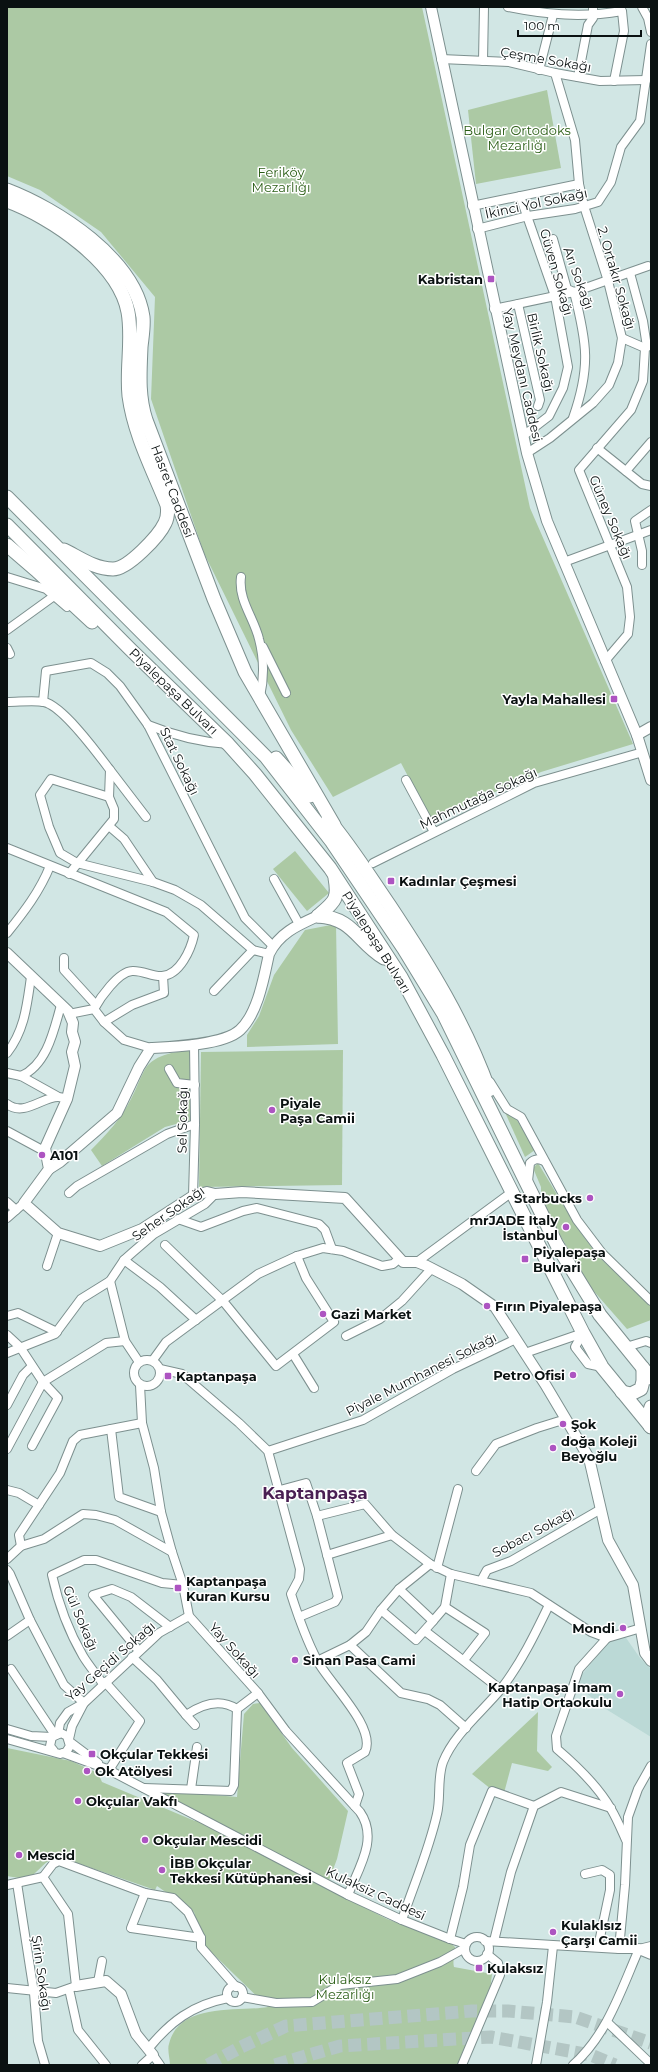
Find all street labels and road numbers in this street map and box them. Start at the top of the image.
street label: Çeşme Sokağı [499,43,593,75]
street label: İkinci Yol Sokağı [483,184,589,222]
street label: 2. Ortakır Sokağı [595,225,639,331]
street label: Güven Sokağı [537,227,577,317]
street label: Arı Sokağı [560,245,598,311]
street label: Yay Meydanı Caddesi [500,307,546,443]
street label: Birlik Sokağı [524,311,558,393]
street label: Hasret Caddesi [148,442,198,540]
street label: Güney Sokağı [586,473,636,561]
street label: Piyalepaşa Bulvarı [126,644,222,738]
street label: Stat Sokağı [157,725,203,797]
street label: Mahmutağa Sokağı [417,764,539,832]
street label: Piyalepaşa Bulvarı [339,888,415,996]
street label: Sel Sokağı [173,1087,191,1153]
street label: Seher Sokağı [129,1182,207,1244]
street label: Piyale Mumhanesi Sokağı [343,1329,499,1419]
street label: Sobacı Sokağı [489,1504,577,1560]
street label: Gül Sokağı [60,1583,102,1653]
street label: Yay Geçidi Sokağı [62,1618,158,1704]
street label: Yay Sokağı [206,1619,264,1681]
street label: Kulaksiz Caddesi [323,1863,429,1923]
street label: Şirin Sokağı [29,1934,55,2012]

